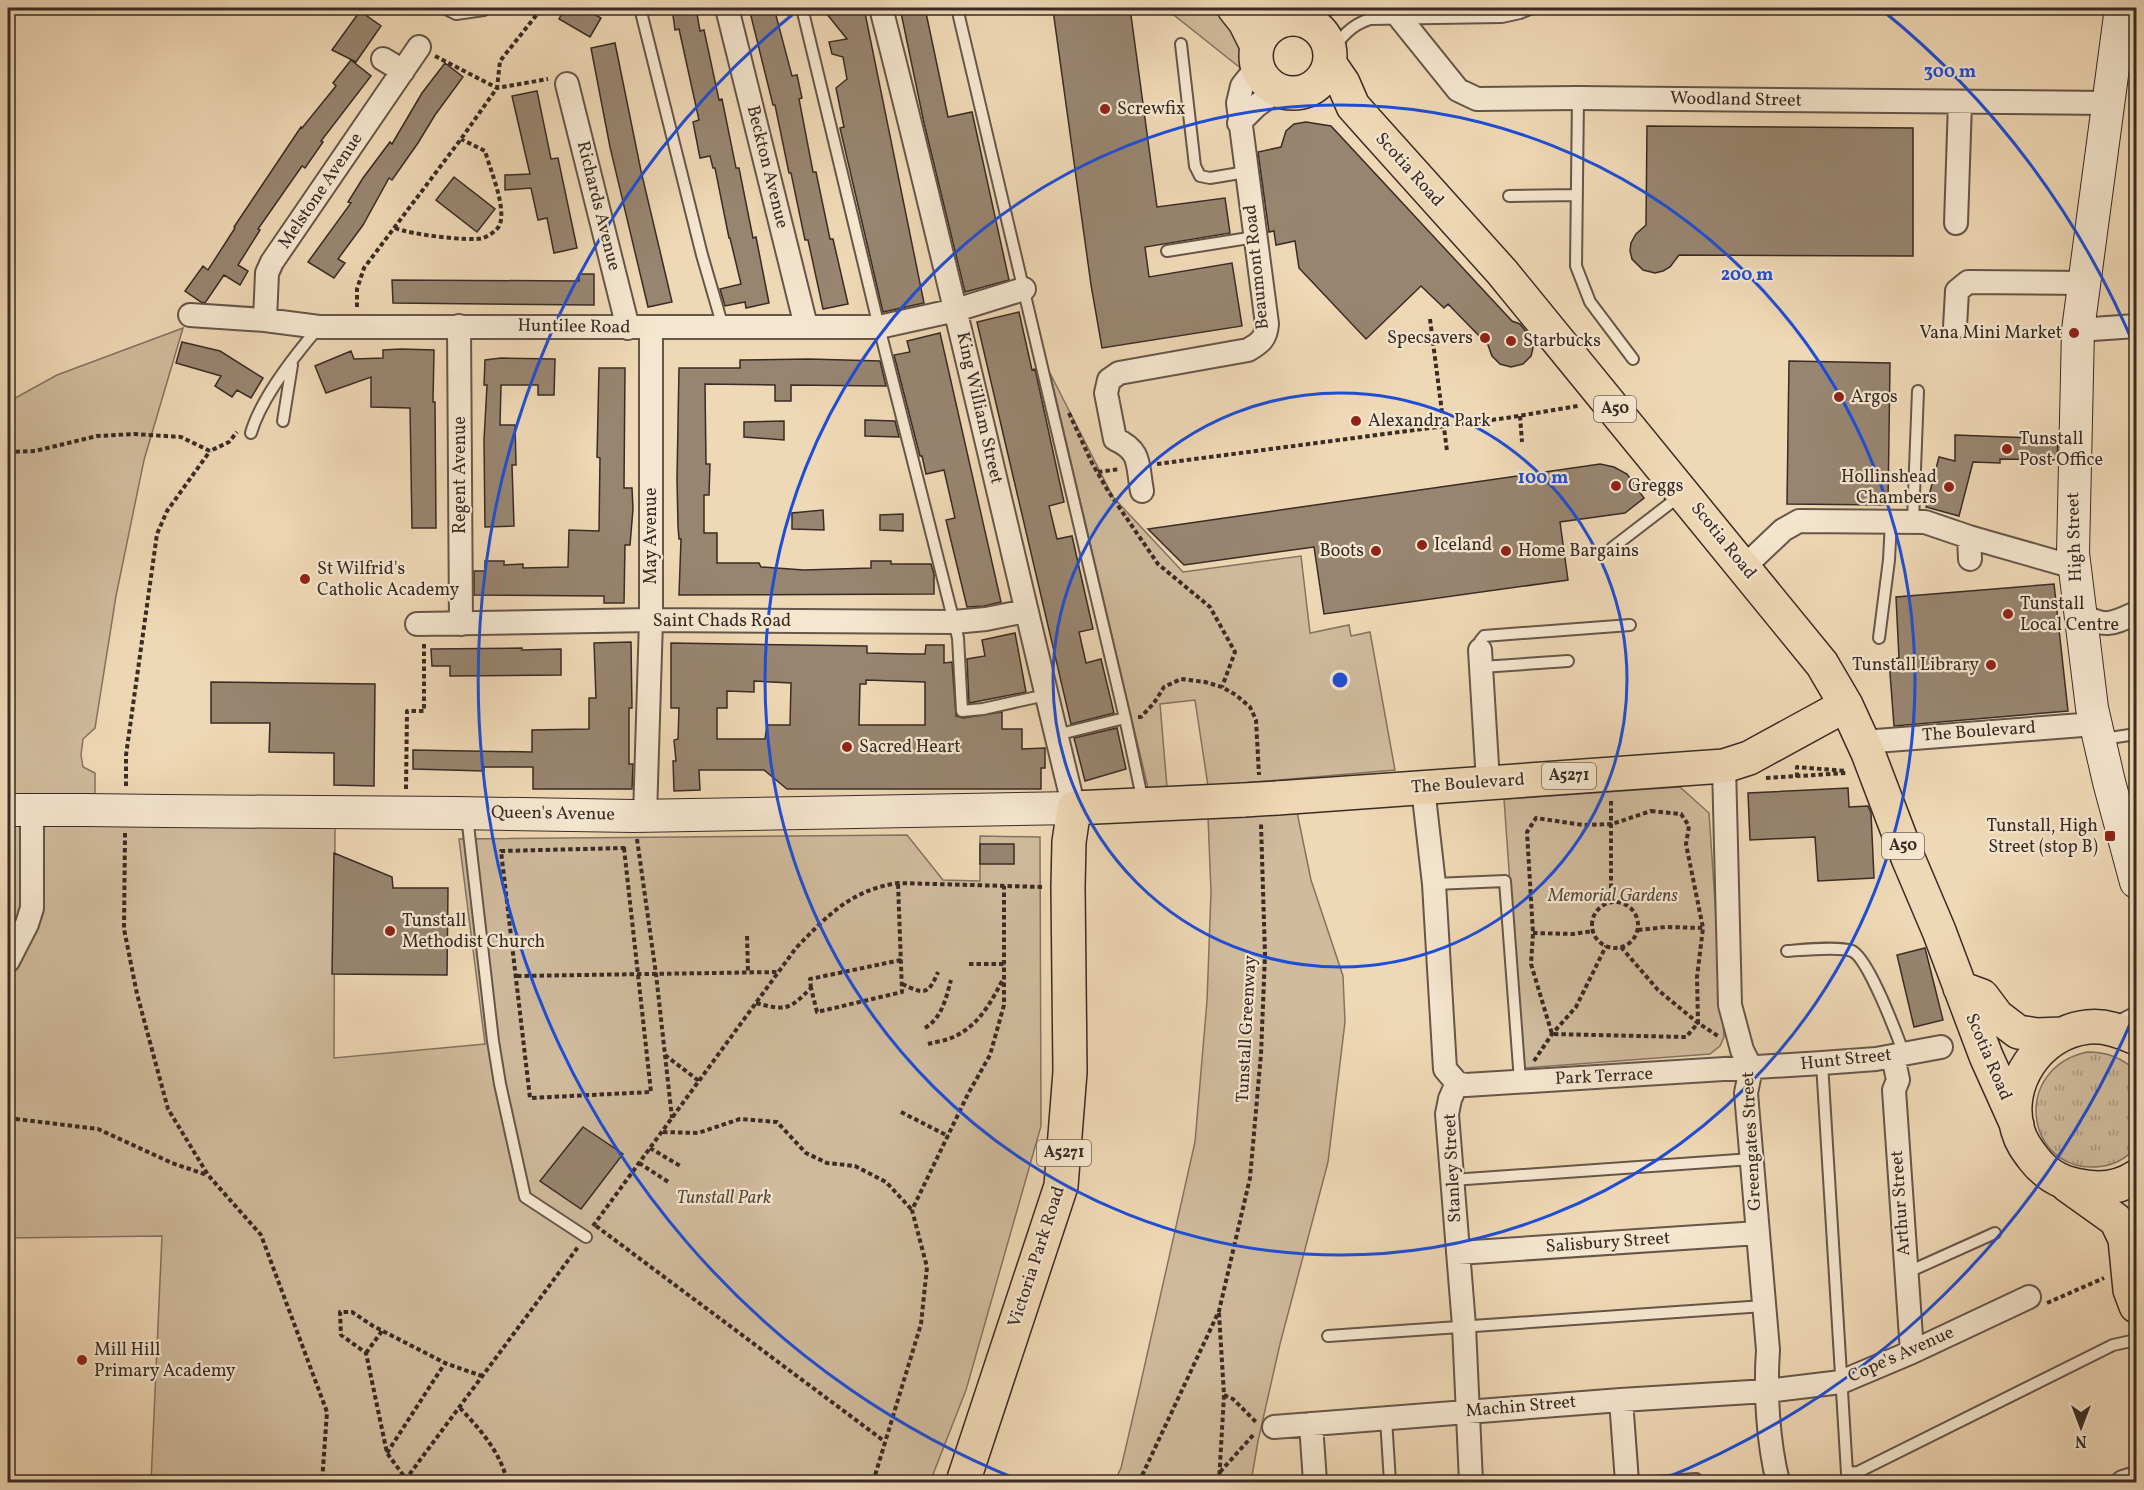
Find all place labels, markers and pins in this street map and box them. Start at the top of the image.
place label: Screwfix [1117,97,1185,122]
marker: Screwfix [1098,102,1112,116]
place label: Vana Mini Market [1919,321,2062,346]
place label: Specsavers [1387,326,1473,351]
marker: Vana Mini Market [2067,326,2081,340]
place label: Starbucks [1523,329,1601,354]
marker: Specsavers [1478,331,1492,345]
marker: Starbucks [1504,334,1518,348]
place label: Argos [1851,385,1898,410]
marker: Argos [1832,390,1846,404]
place label: Alexandra Park [1368,409,1491,434]
marker: Alexandra Park [1349,414,1363,428]
place label: Tunstall Post Office [2019,427,2103,473]
marker: Tunstall Post Office [2000,442,2014,456]
place label: Hollinshead Chambers [1841,465,1937,511]
place label: Greggs [1628,474,1683,499]
marker: Greggs [1609,479,1623,493]
marker: Hollinshead Chambers [1942,480,1956,494]
place label: Iceland [1434,533,1492,558]
marker: Iceland [1415,538,1429,552]
place label: Boots [1320,539,1364,564]
place label: Home Bargains [1518,539,1639,564]
marker: Boots [1369,544,1383,558]
marker: Home Bargains [1499,544,1513,558]
place label: St Wilfrid's Catholic Academy [317,557,460,603]
marker: St Wilfrid's Catholic Academy [298,572,312,586]
place label: Tunstall Local Centre [2020,592,2119,638]
marker: Tunstall Local Centre [2001,607,2015,621]
place label: Tunstall Library [1852,653,1979,678]
marker: Tunstall Library [1984,658,1998,672]
centre of rings [1330,670,1350,690]
place label: Sacred Heart [859,735,961,760]
marker: Sacred Heart [840,740,854,754]
place label: Tunstall, High Street (stop B) [1987,814,2098,860]
marker: Tunstall, High Street (stop B) [2103,829,2117,843]
place label: Tunstall Methodist Church [402,909,546,955]
marker: Tunstall Methodist Church [383,924,397,938]
place label: Mill Hill Primary Academy [94,1338,236,1384]
marker: Mill Hill Primary Academy [75,1353,89,1367]

